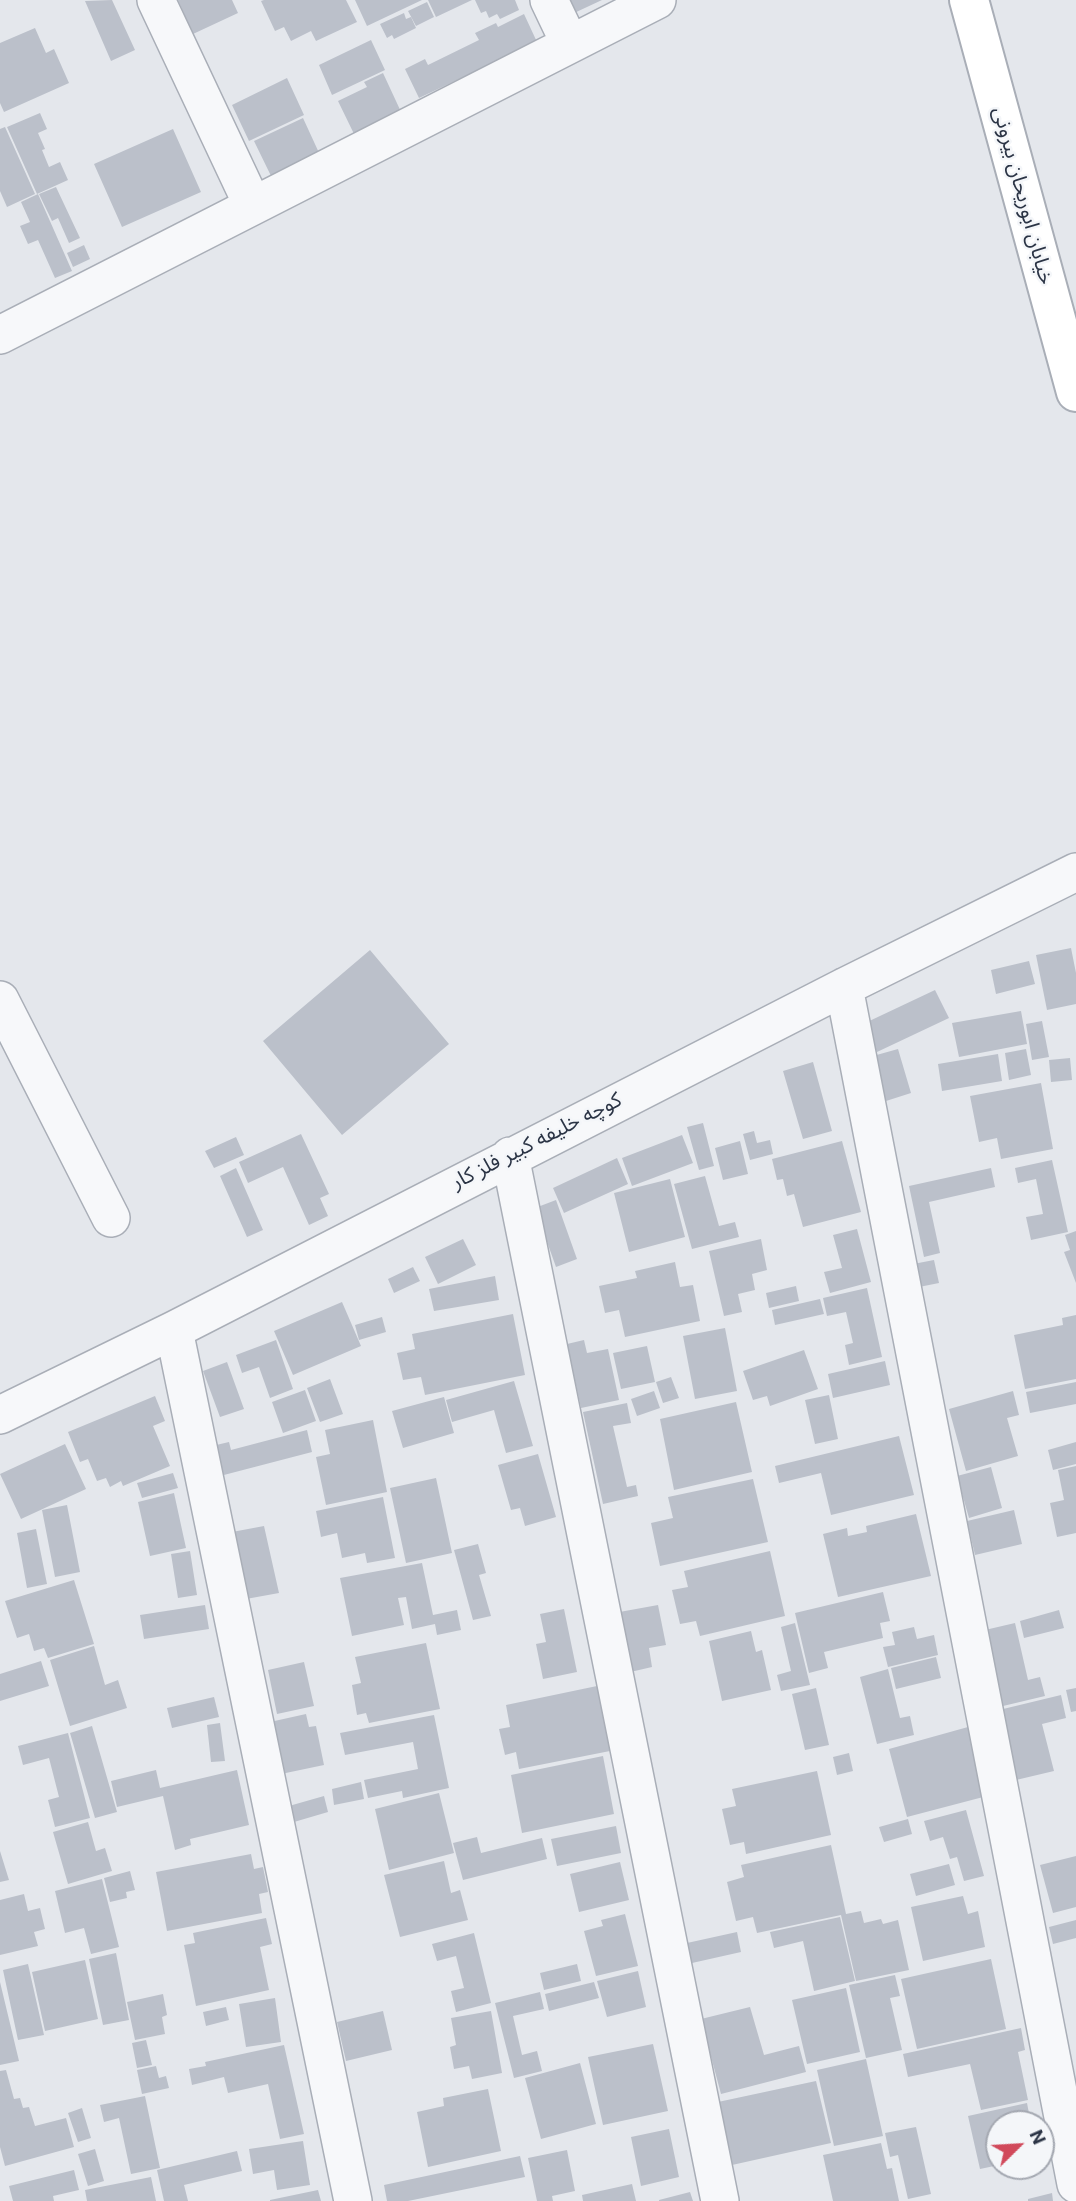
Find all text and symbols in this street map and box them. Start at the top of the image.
street label: خیابان ابوریحان بیرونی [986,104,1058,288]
street label: کوچه خلیفه کبیر فلز کار [448,1088,626,1196]
north arrow [985,2110,1055,2180]
text: N [1025,2126,1051,2148]

